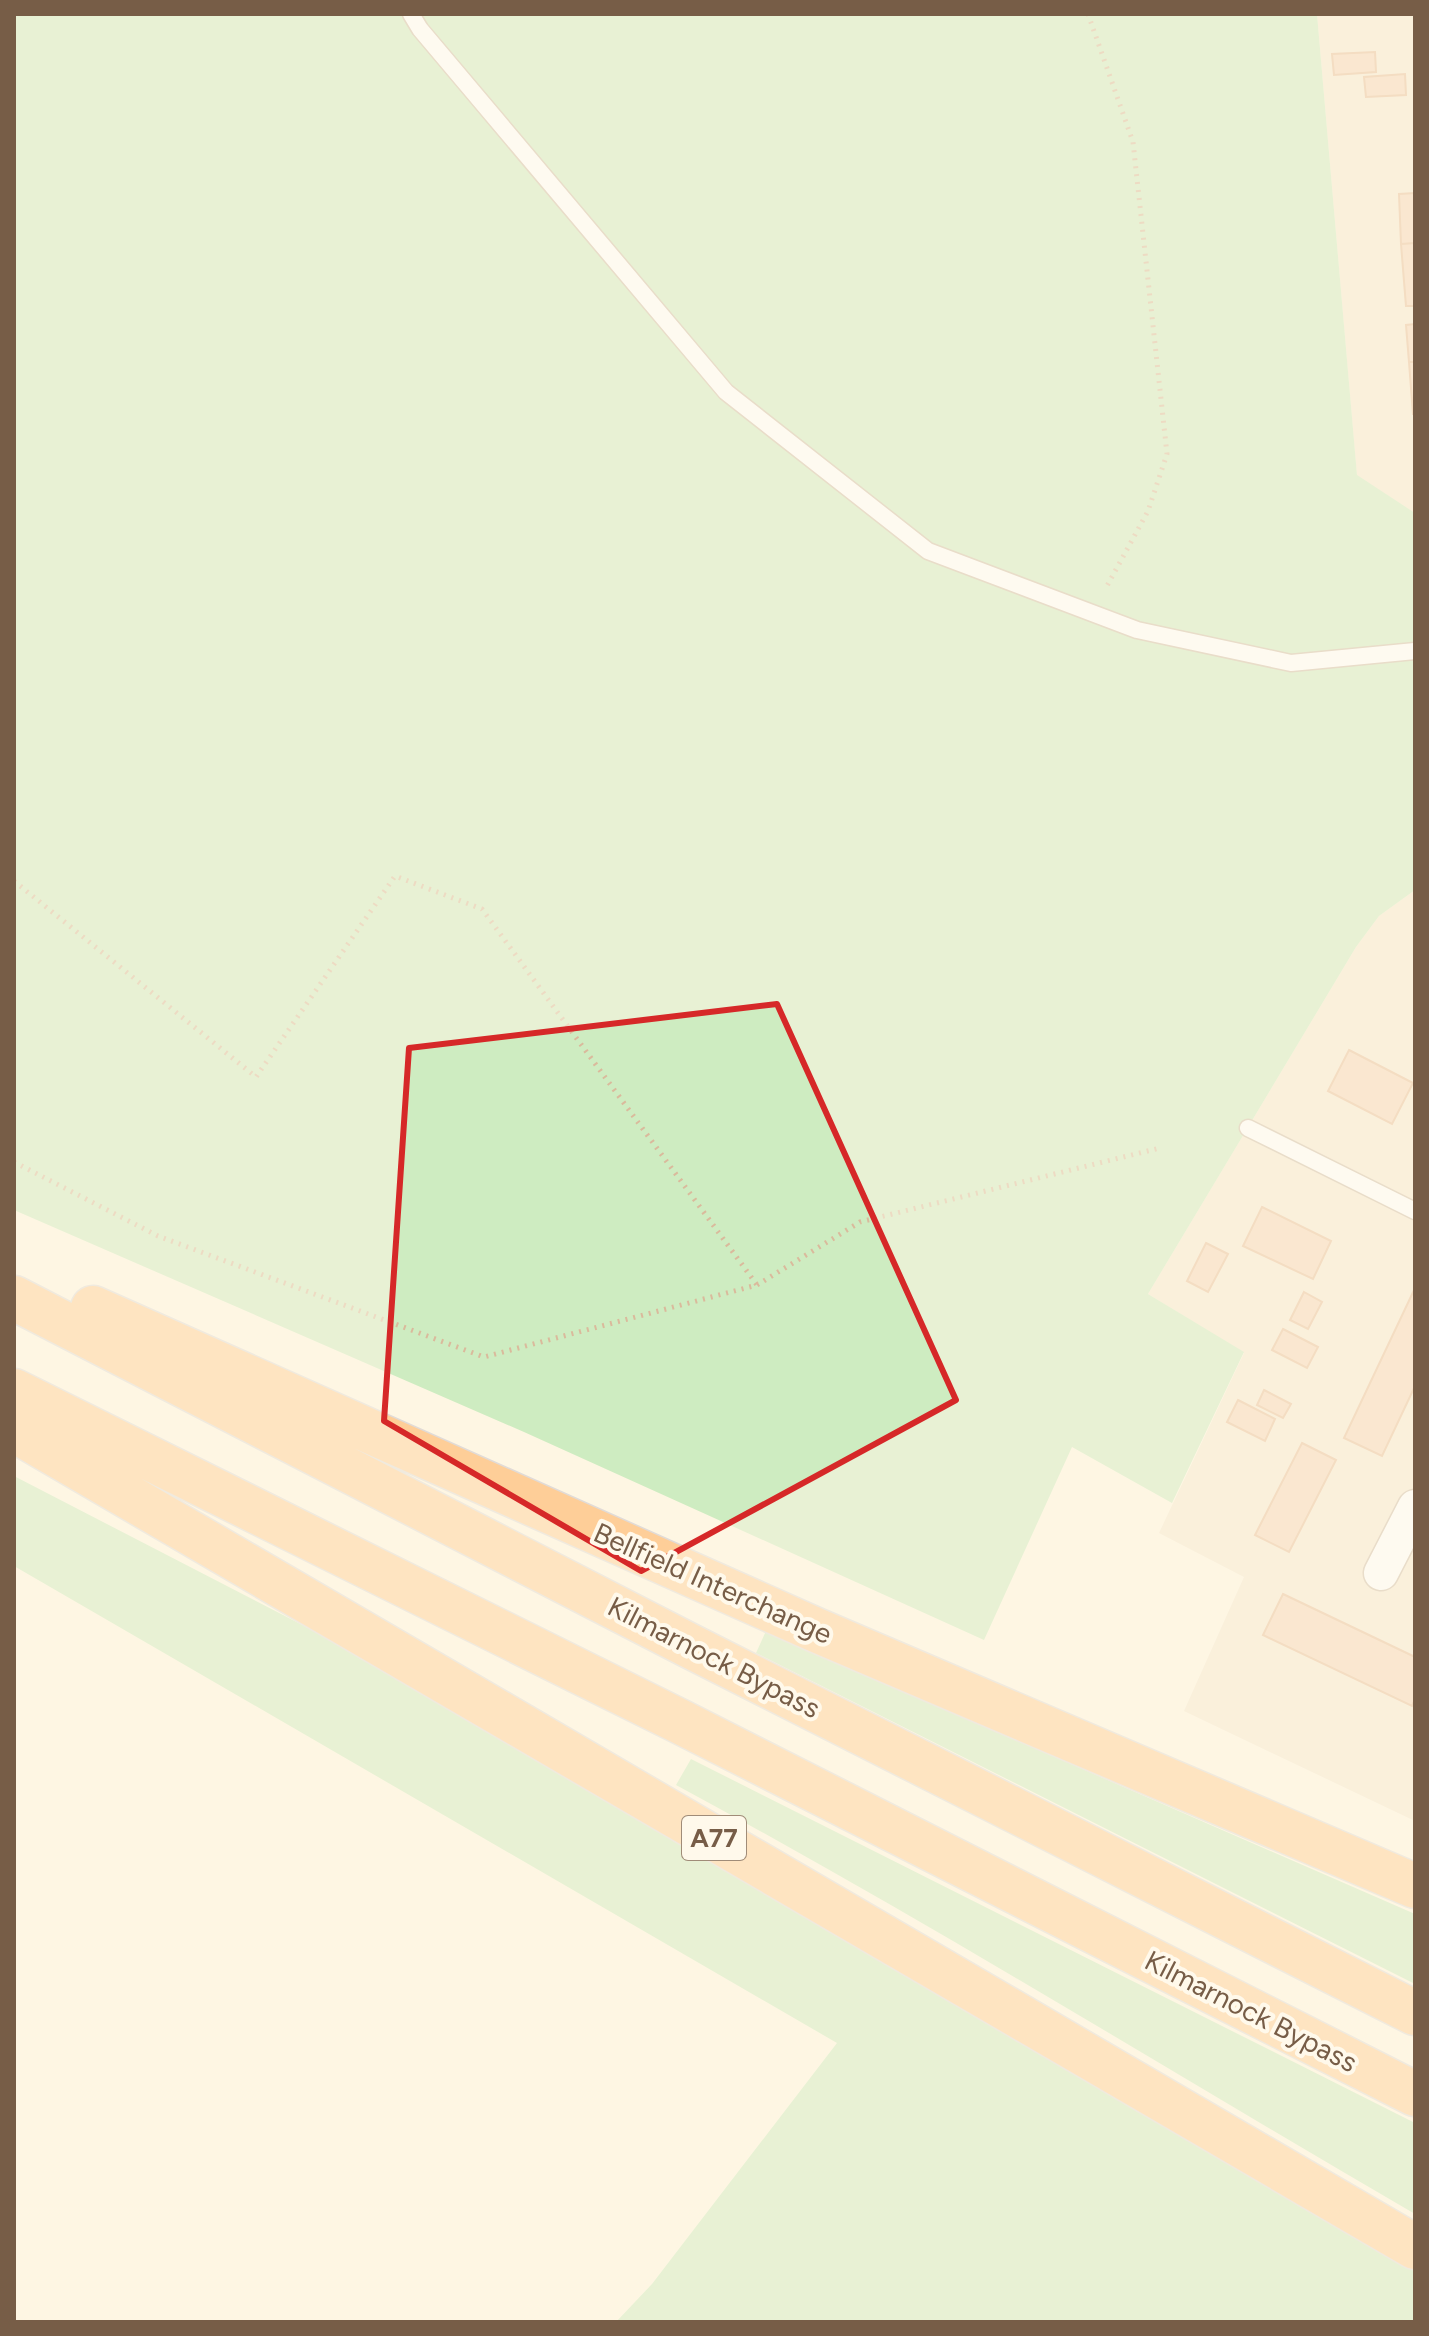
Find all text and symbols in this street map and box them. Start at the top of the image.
street label: Bellfield Interchange [589,1515,837,1651]
street label: Kilmarnock Bypass [602,1589,826,1725]
road number: A77 [682,1816,746,1860]
street label: Kilmarnock Bypass [1139,1943,1363,2079]

